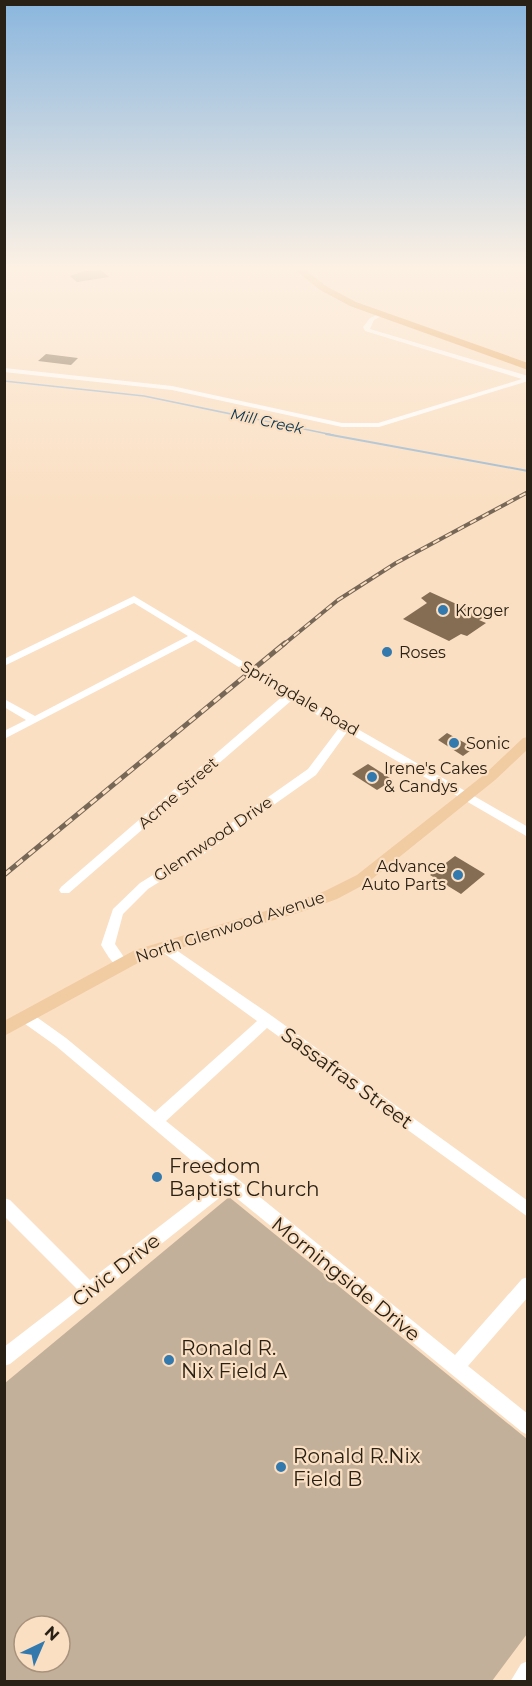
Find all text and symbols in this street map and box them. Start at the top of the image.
water label: Mill Creek [229,404,306,438]
place label: Kroger [455,601,510,620]
marker: Kroger [436,603,450,617]
place label: Roses [399,643,446,662]
marker: Roses [380,645,394,659]
street label: Springdale Road [238,656,362,740]
place label: Sonic [466,734,510,753]
marker: Sonic [447,736,461,750]
street label: Acme Street [134,753,222,833]
place label: Irene's Cakes & Candys [384,759,488,796]
marker: Irene's Cakes & Candys [365,770,379,784]
street label: Glennwood Drive [150,792,276,886]
place label: Advance Auto Parts [362,857,446,894]
marker: Advance Auto Parts [451,868,465,882]
street label: North Glenwood Avenue [133,887,327,967]
street label: Sassafras Street [277,1022,417,1134]
place label: Freedom Baptist Church [169,1154,320,1201]
marker: Freedom Baptist Church [150,1170,164,1184]
street label: Morningside Drive [267,1212,425,1346]
street label: Civic Drive [67,1228,165,1312]
place label: Ronald R. Nix Field A [181,1336,288,1383]
marker: Ronald R. Nix Field A [162,1353,176,1367]
place label: Ronald R.Nix Field B [293,1444,421,1491]
marker: Ronald R.Nix Field B [274,1460,288,1474]
north arrow [12,1614,72,1674]
text: N [41,1622,63,1645]

